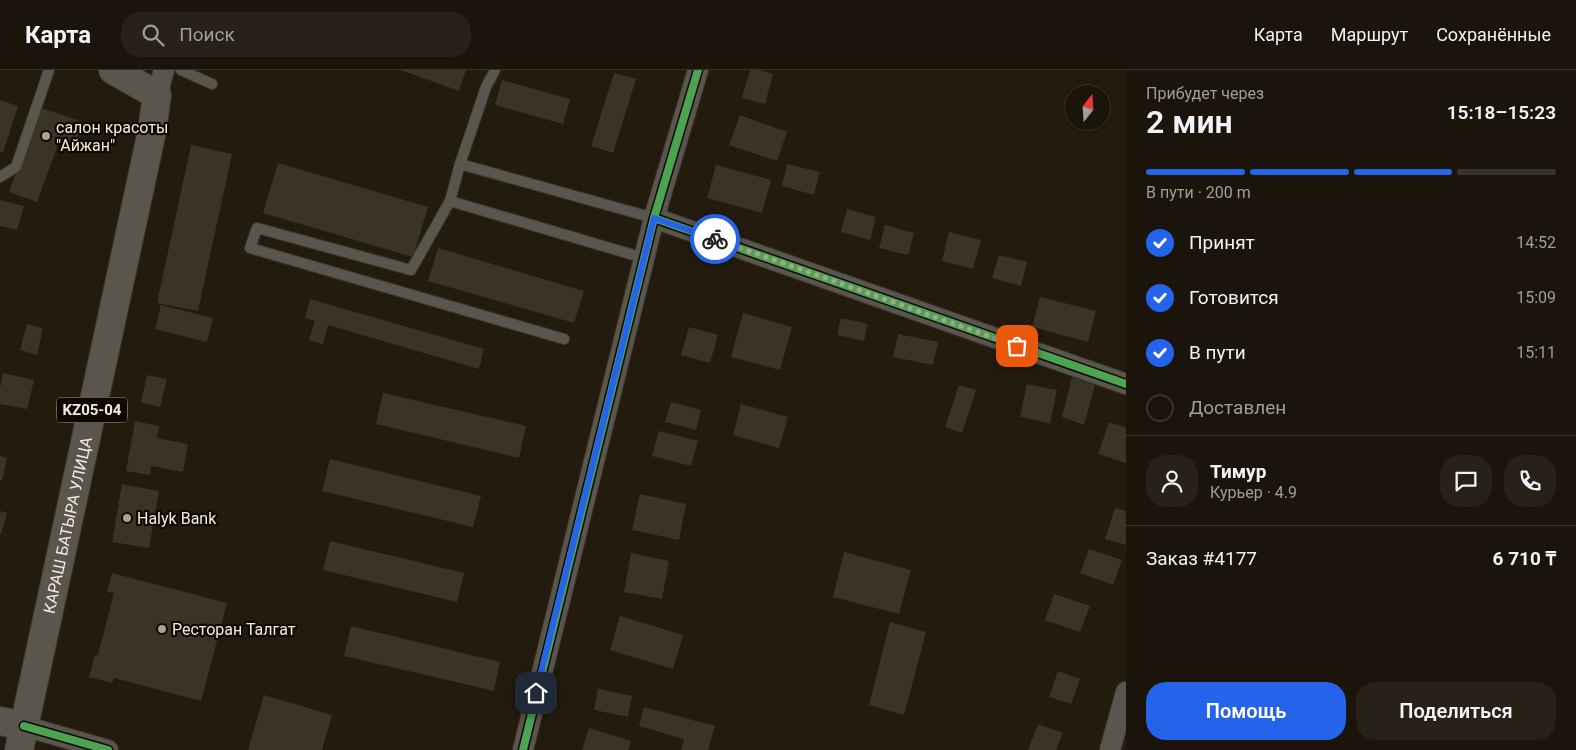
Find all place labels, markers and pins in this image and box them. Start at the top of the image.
place label: салон красоты "Айжан" [56,118,168,155]
marker: салон красоты "Айжан" [40,130,52,142]
pin [996,325,1038,367]
place label: Halyk Bank [137,509,217,528]
marker: Halyk Bank [121,512,133,524]
place label: Ресторан Талгат [172,620,296,639]
marker: Ресторан Талгат [156,623,168,635]
pin [515,672,557,714]

